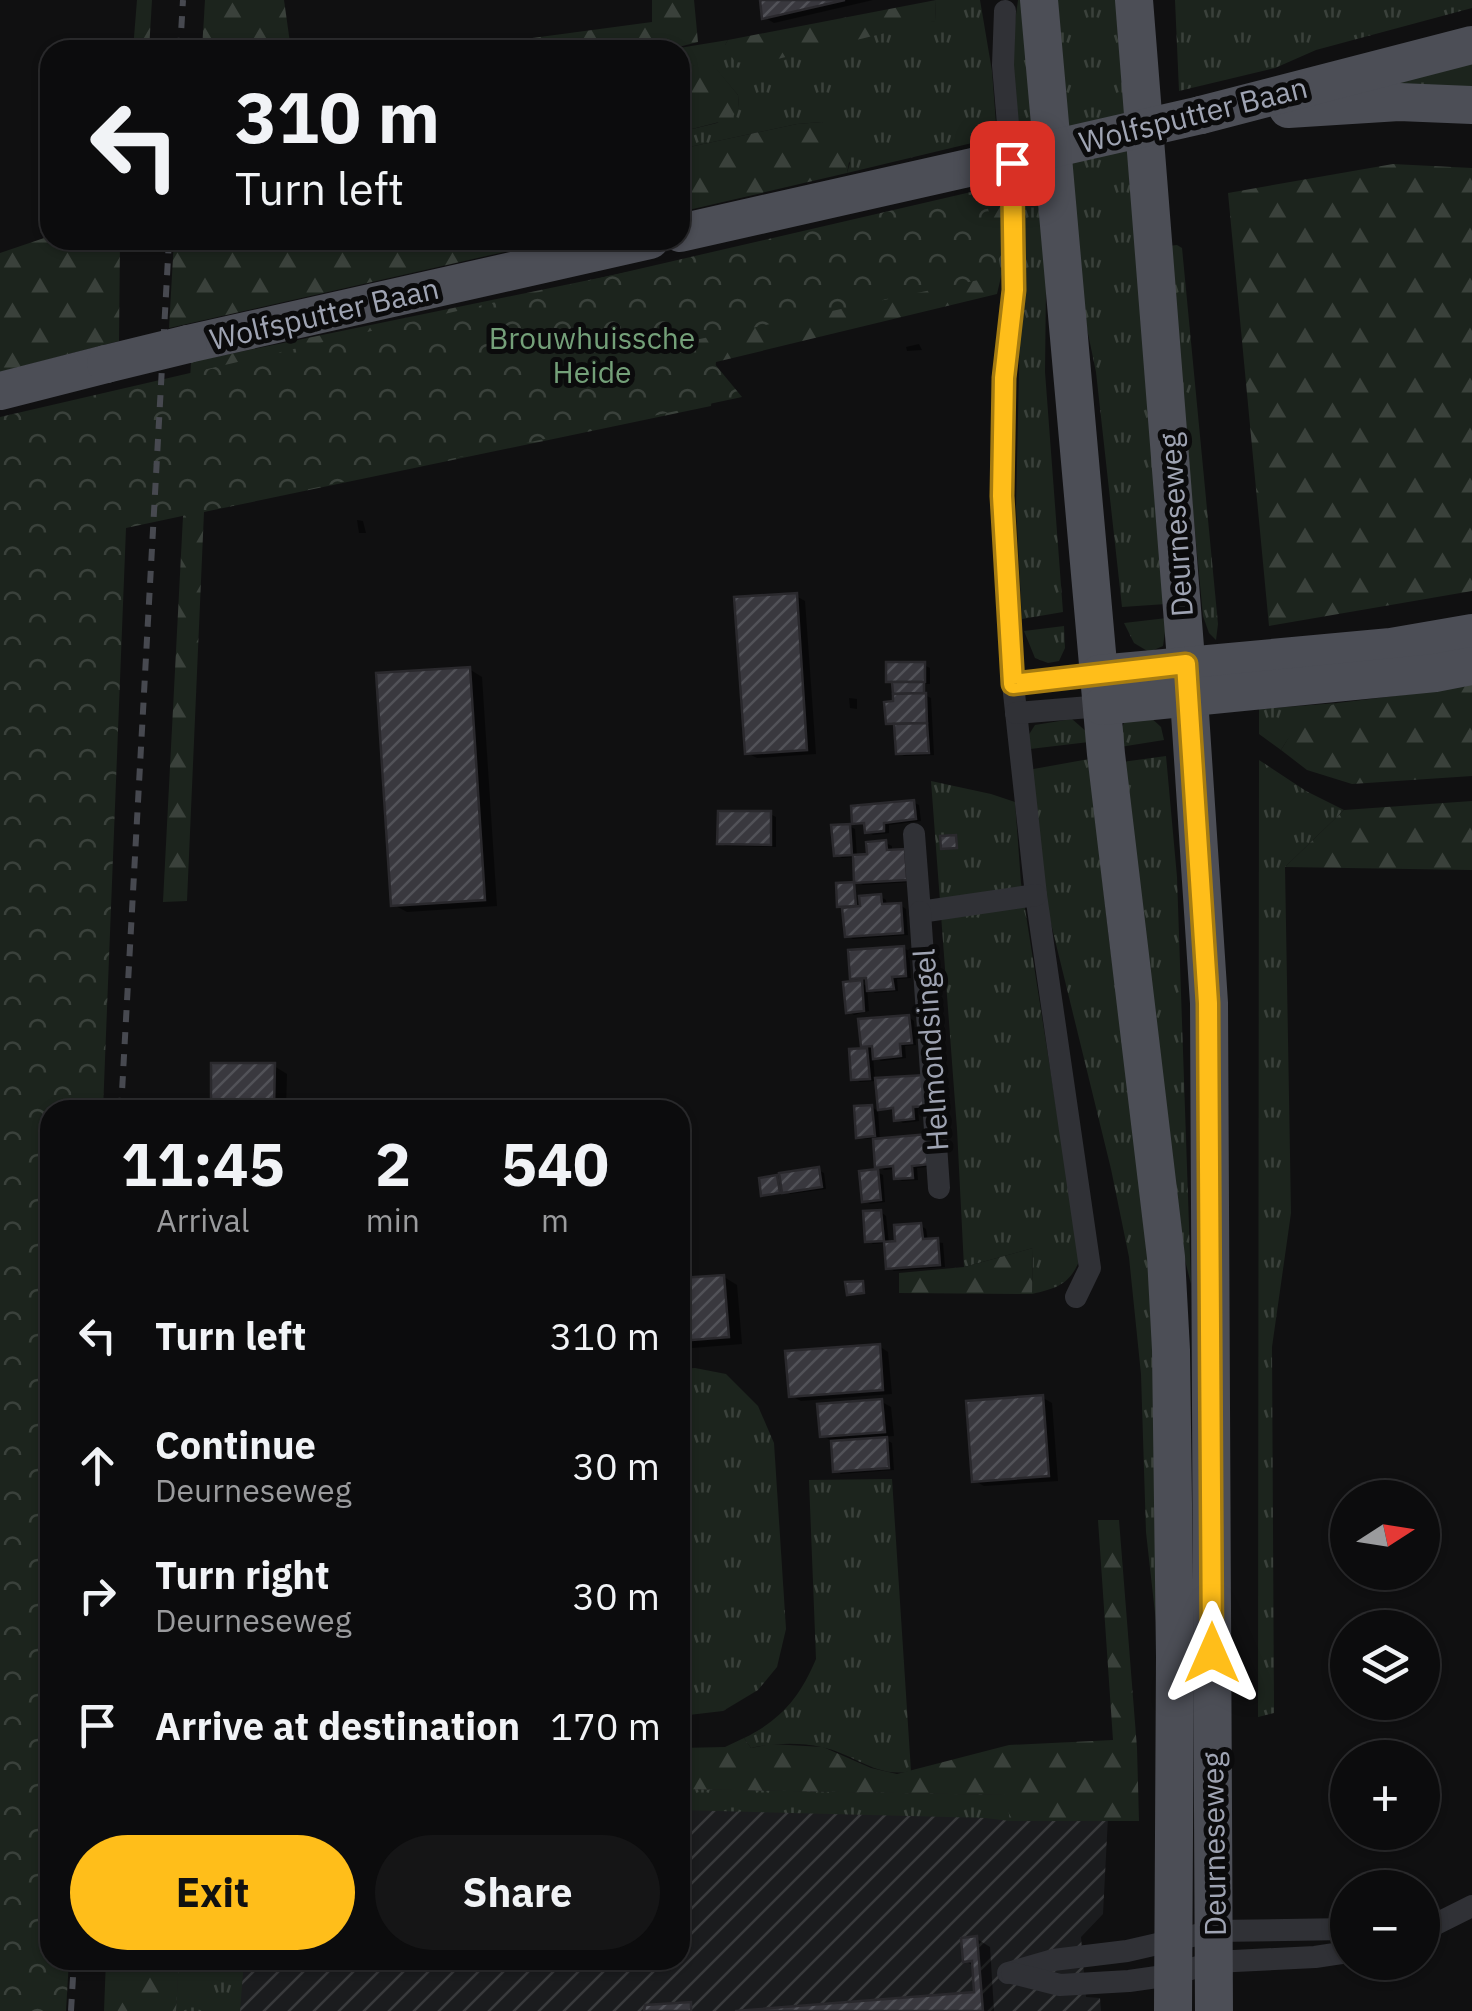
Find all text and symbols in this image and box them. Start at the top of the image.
street label: Wolfsputter Baan [1075,67,1311,161]
text: 310 m [235,71,440,162]
icon: left [70,80,200,210]
pin [970,121,1055,206]
icon: arrive [985,136,1040,191]
text: Turn left [235,159,404,217]
street label: Wolfsputter Baan [206,268,442,358]
park label: Brouwhuissche Heide [489,318,695,391]
street label: Deurneseweg [1149,432,1201,618]
street label: Helmondsingel [903,948,957,1152]
text: 11:45 [121,1124,285,1203]
text: 2 [375,1124,411,1203]
text: 540 [501,1124,609,1203]
text: Arrival [156,1199,250,1241]
text: min [366,1199,420,1241]
text: m [541,1199,569,1241]
icon: left [70,1308,125,1363]
text: Turn left [155,1311,306,1360]
text: 310 m [549,1311,660,1360]
text: Continue [155,1420,316,1469]
icon: ahead [70,1438,125,1493]
text: 30 m [572,1441,660,1490]
text: Deurneseweg [155,1469,352,1511]
north arrow [1330,1480,1440,1590]
map controls [1330,1480,1440,1980]
text: Turn right [155,1550,330,1599]
icon: right [70,1568,125,1623]
text: 30 m [572,1571,660,1620]
text: Deurneseweg [155,1599,352,1641]
position arrow [1160,1601,1264,1705]
button: layers [1330,1610,1440,1720]
icon: arrive [70,1698,125,1753]
text: Arrive at destination [155,1701,520,1750]
text: 170 m [550,1701,661,1750]
button: + [1330,1740,1440,1850]
street label: Deurneseweg [1192,1751,1234,1936]
button: Exit [70,1835,355,1950]
button: Share [375,1835,660,1950]
button: − [1330,1870,1440,1980]

